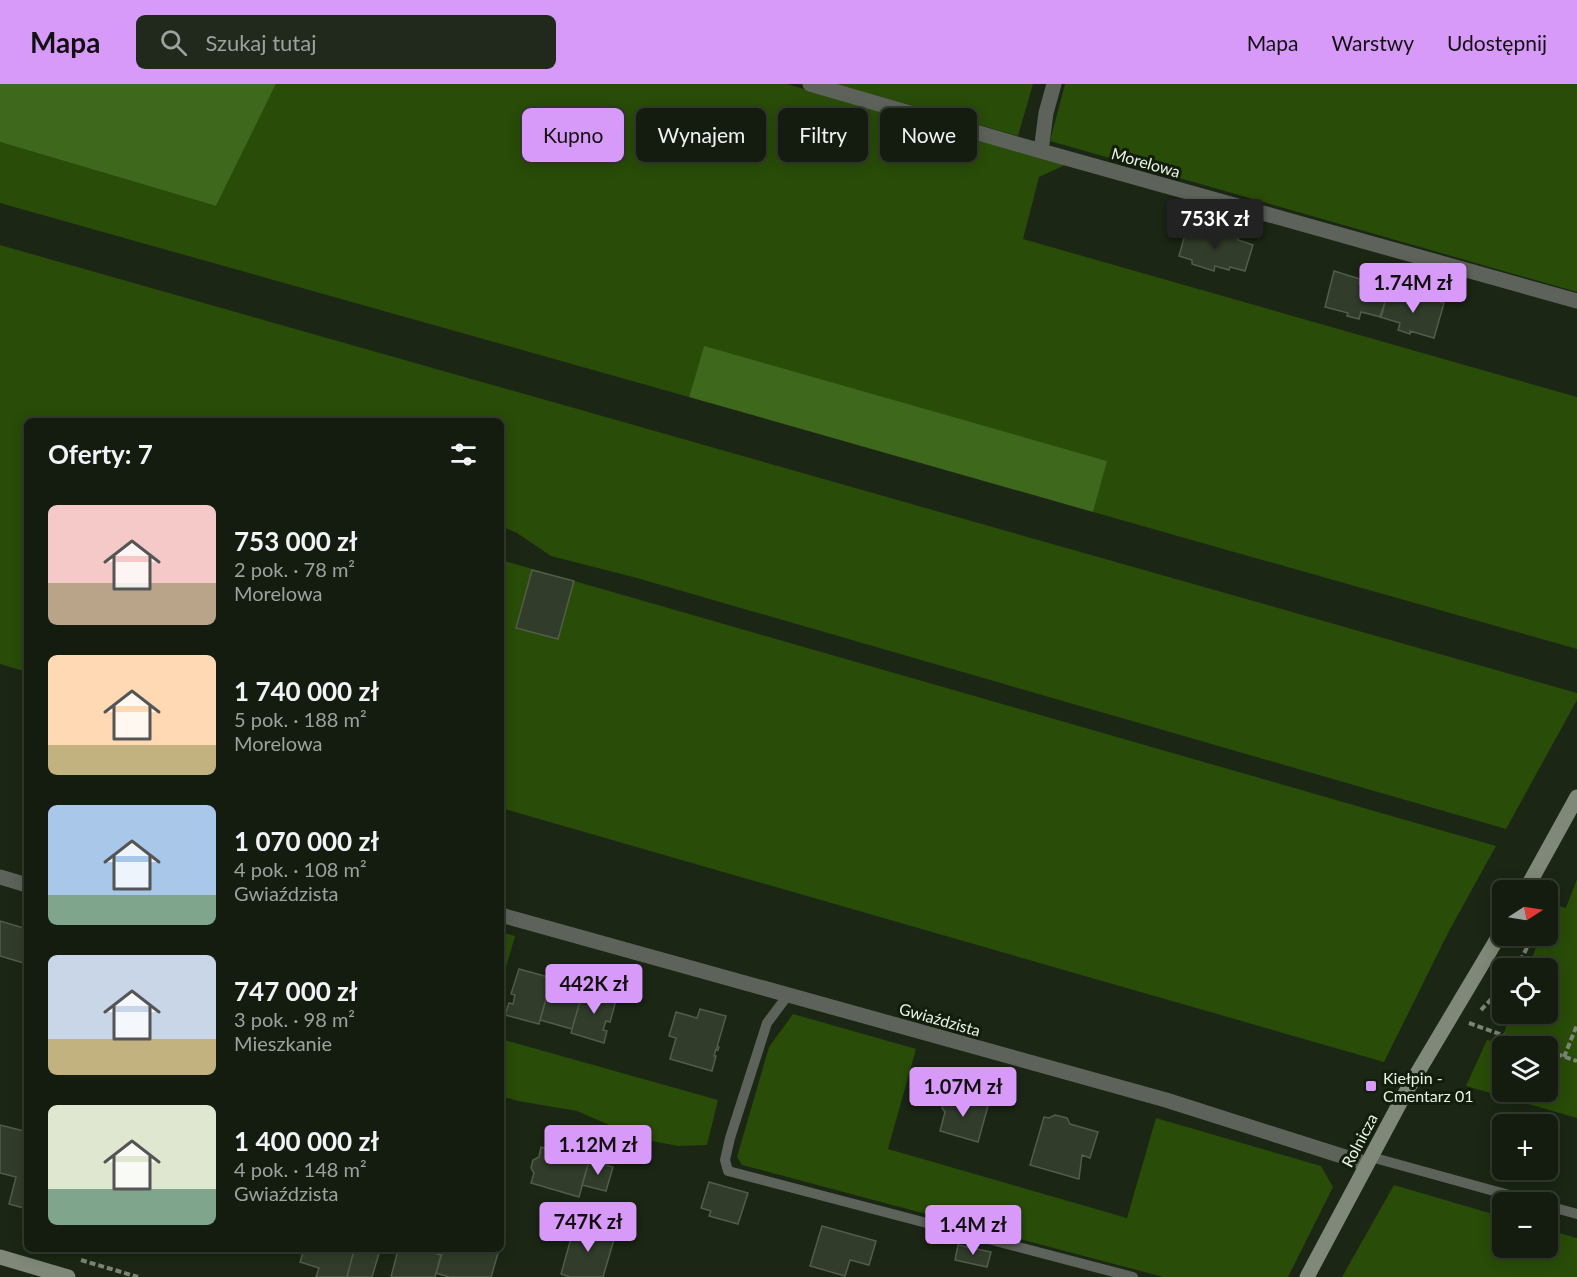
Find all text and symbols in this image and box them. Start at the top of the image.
search box [136,15,556,69]
text: Mapa [30,25,100,59]
icon: search [157,26,190,59]
text: Szukaj tutaj [205,29,316,56]
text: Mapa [1247,30,1299,55]
text: Warstwy [1332,30,1414,55]
text: Udostępnij [1447,30,1547,55]
chip: Kupno [522,108,624,162]
chip: Wynajem [636,108,766,162]
chip: Filtry [778,108,868,162]
chip: Nowe [880,108,977,162]
street label: Morelowa [1109,143,1183,181]
pin: 753K zł [1160,199,1270,250]
text: 753K zł [1180,206,1250,230]
pin: 1.74M zł [1351,263,1475,314]
text: 1.74M zł [1373,270,1453,294]
text: Oferty: 7 [48,438,153,470]
icon: filters [447,438,480,471]
text: 753 000 zł [234,525,358,557]
icon: home [96,529,168,601]
text: 2 pok. · 78 m² [234,557,355,581]
text: Morelowa [234,581,322,605]
text: 1 740 000 zł [234,675,379,707]
icon: home [96,679,168,751]
text: 5 pok. · 188 m² [234,707,367,731]
text: Morelowa [234,731,322,755]
text: 1 070 000 zł [234,825,379,857]
icon: home [96,829,168,901]
text: 4 pok. · 108 m² [234,857,367,881]
north arrow [1492,880,1558,946]
map controls [1492,880,1558,1258]
text: Gwiaździsta [234,881,339,905]
button: locate [1492,958,1558,1024]
pin: 442K zł [539,964,649,1015]
text: 442K zł [559,971,629,995]
text: 747 000 zł [234,975,358,1007]
icon: home [96,979,168,1051]
street label: Gwiaździsta [897,998,983,1040]
text: 3 pok. · 98 m² [234,1007,355,1031]
text: Mieszkanie [234,1031,332,1055]
button: layers [1492,1036,1558,1102]
pin: 1.07M zł [901,1067,1025,1118]
place label: Kiełpin - Cmentarz 01 [1383,1068,1473,1105]
text: 1.07M zł [923,1074,1003,1098]
marker: Kiełpin - Cmentarz 01 [1364,1079,1378,1093]
street label: Rolnicza [1337,1110,1381,1170]
button: + [1492,1114,1558,1180]
text: 1 400 000 zł [234,1125,379,1157]
pin: 1.12M zł [536,1125,660,1176]
icon: home [96,1129,168,1201]
text: 1.12M zł [558,1132,638,1156]
text: 4 pok. · 148 m² [234,1157,367,1181]
text: Gwiaździsta [234,1181,339,1205]
button: − [1492,1192,1558,1258]
pin: 747K zł [533,1202,643,1253]
pin: 1.4M zł [918,1205,1028,1256]
text: 747K zł [553,1209,623,1233]
text: 1.4M zł [939,1212,1007,1236]

